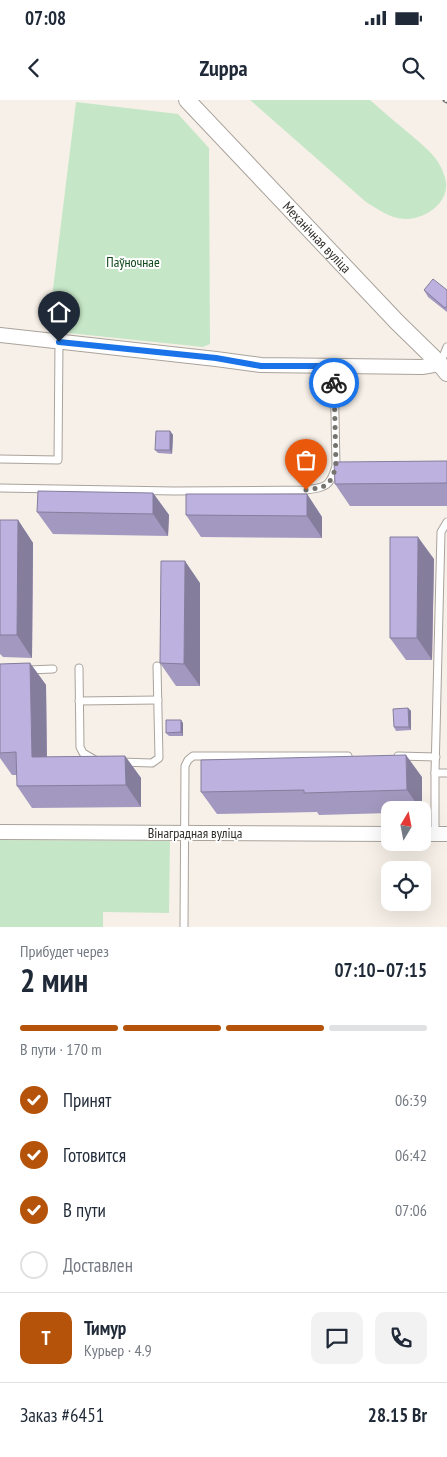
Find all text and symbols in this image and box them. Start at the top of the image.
text: 07:08 [25,6,66,30]
icon: back [20,54,48,82]
text: Zuppa [199,54,248,82]
icon: search [399,54,427,82]
street label: Механічная вуліца [279,198,355,277]
park label: Паўночнае [106,253,160,271]
pin [38,291,80,342]
icon: home [45,298,73,326]
courier [309,358,359,408]
icon: bike [320,369,348,397]
pin [285,439,327,490]
icon: bag [292,446,320,474]
north arrow [381,801,431,851]
map controls [381,801,431,911]
street label: Вінаградная вуліца [148,824,242,842]
button: locate [381,861,431,911]
text: Прибудет через [20,941,109,961]
text: 07:10–07:15 [334,958,427,982]
text: 2 мин [20,959,88,1001]
text: В пути · 170 m [20,1039,102,1059]
icon: check [20,1086,48,1114]
text: Принят [63,1088,111,1112]
text: 06:39 [395,1090,427,1110]
icon: check [20,1141,48,1169]
text: Готовится [63,1143,126,1167]
text: 06:42 [395,1145,427,1165]
icon: check [20,1196,48,1224]
text: В пути [63,1198,106,1222]
text: 07:06 [395,1200,427,1220]
text: Доставлен [63,1253,133,1277]
button: chat [311,1312,363,1364]
button: phone [375,1312,427,1364]
text: Тимур [84,1316,126,1340]
text: Т [41,1326,51,1350]
text: Курьер · 4.9 [84,1340,152,1360]
text: Заказ #6451 [20,1403,104,1427]
text: 28.15 Br [368,1403,427,1427]

